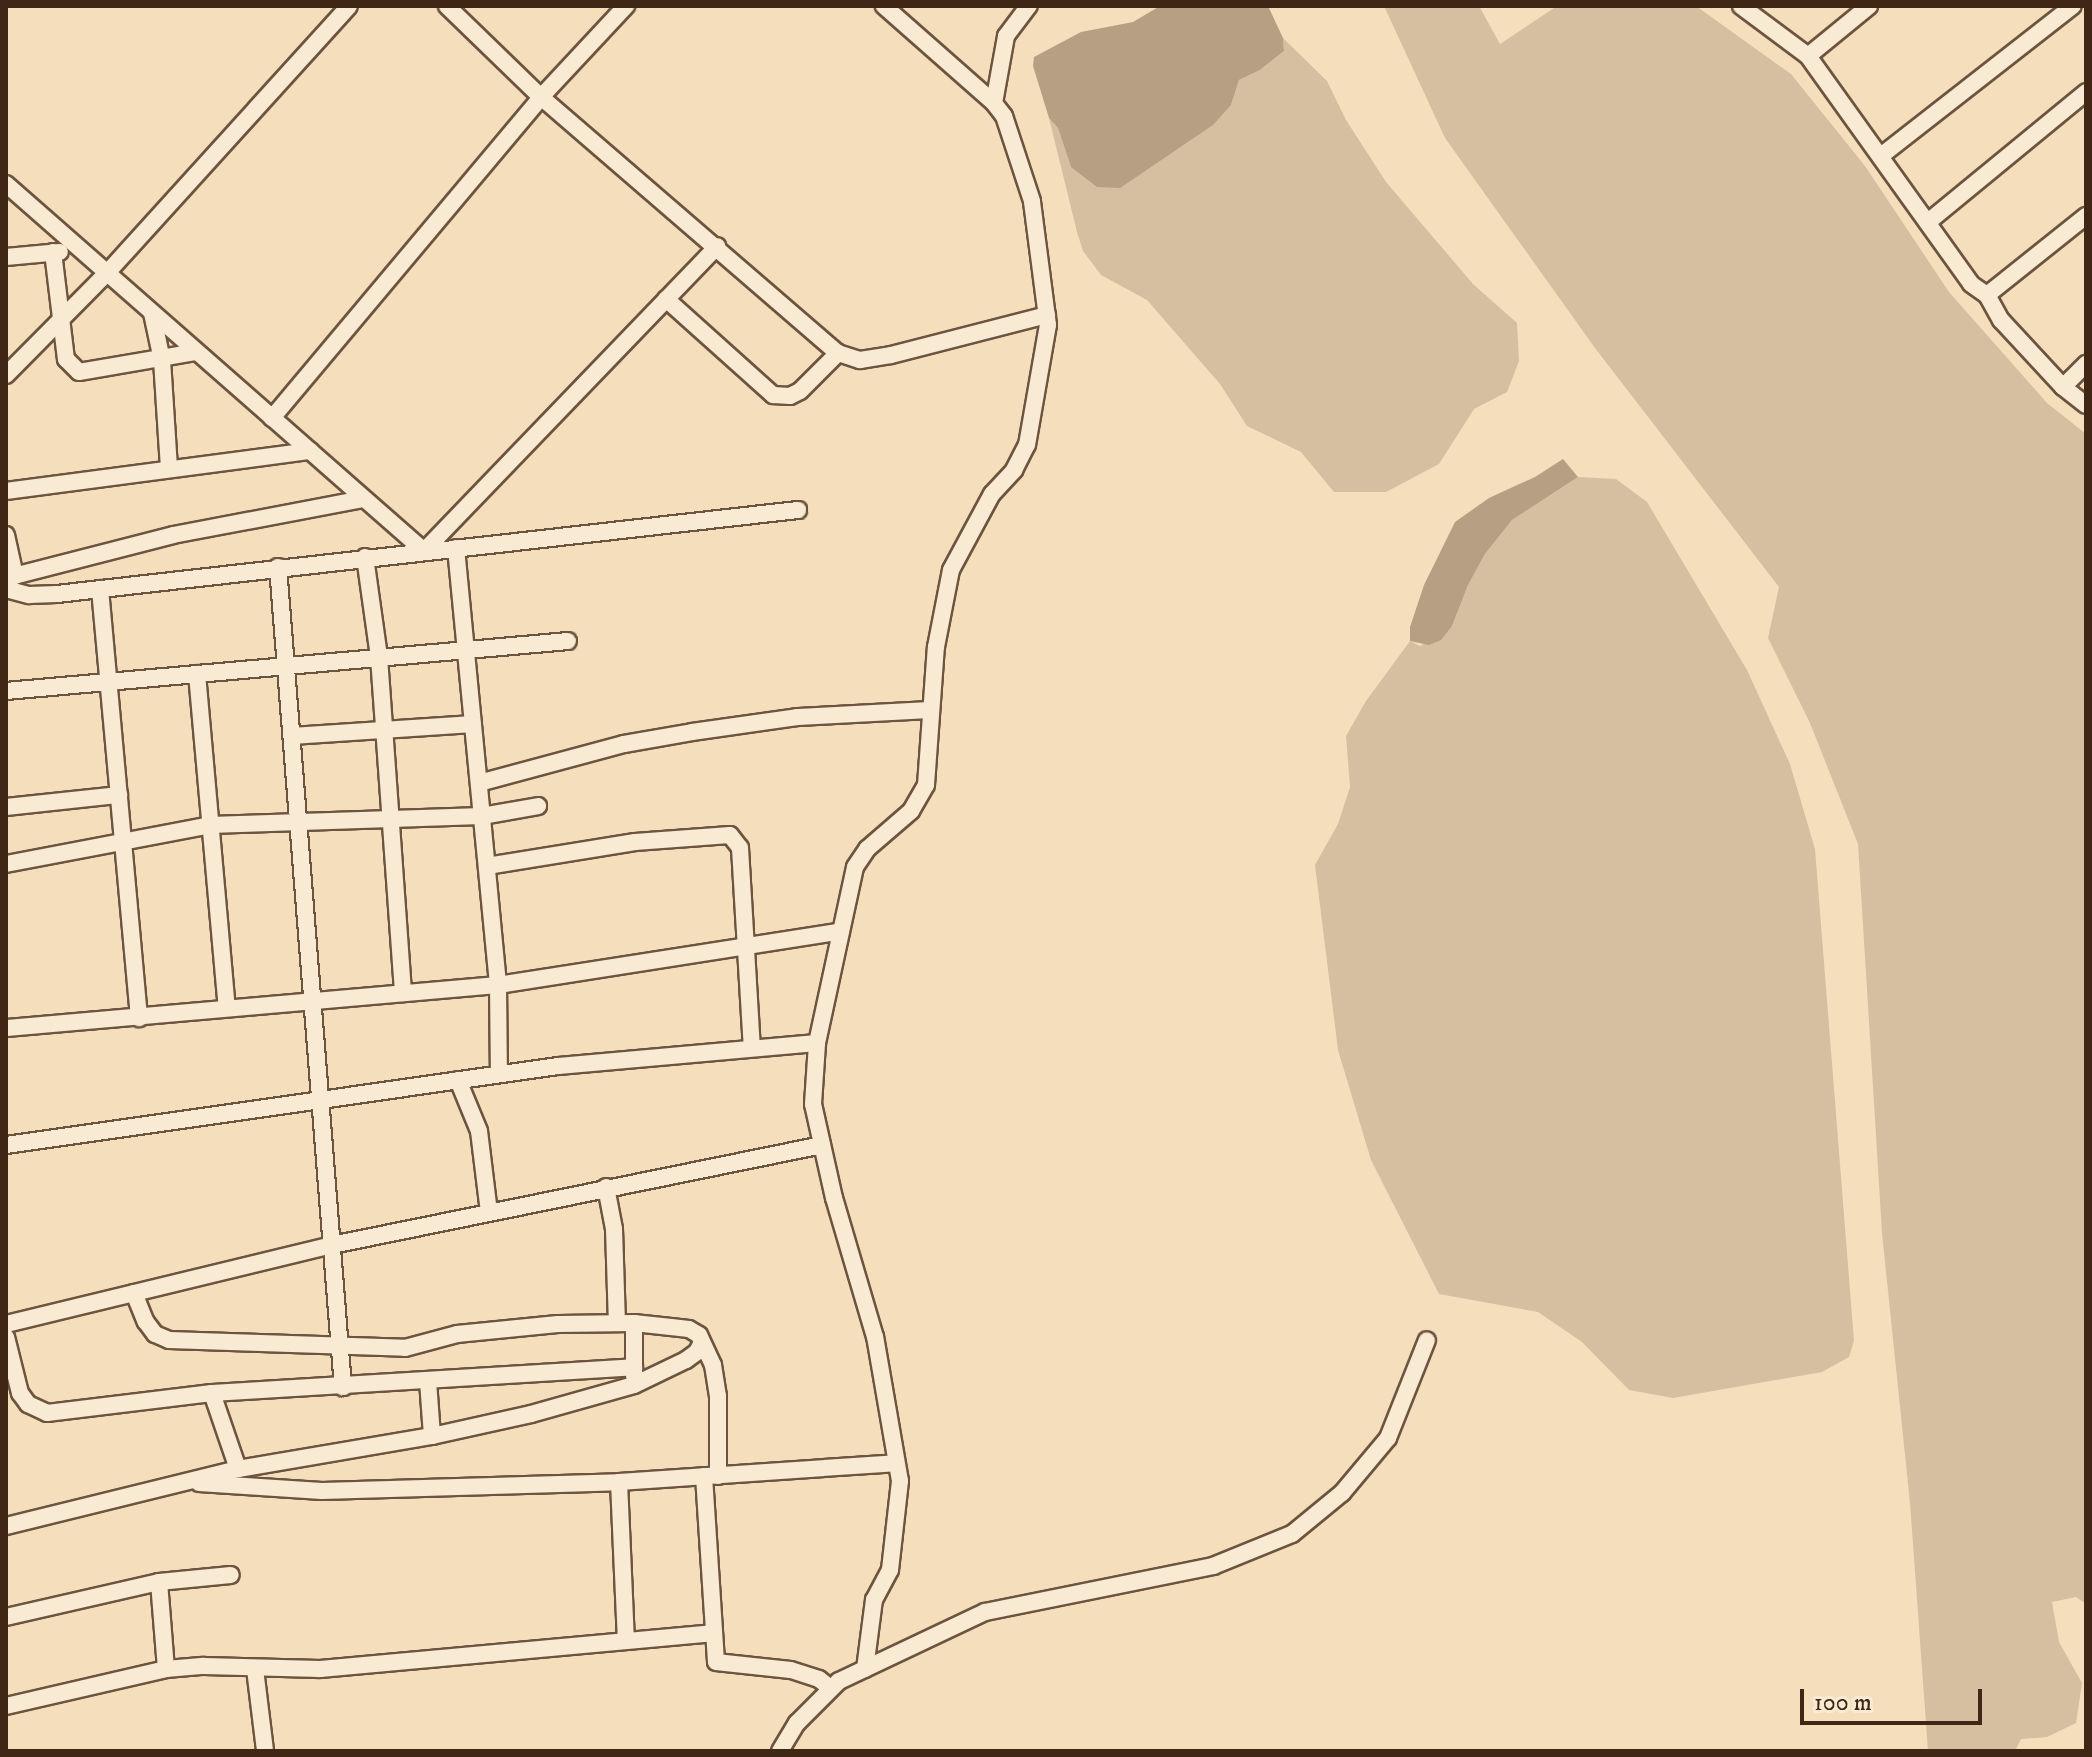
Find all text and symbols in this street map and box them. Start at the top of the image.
scale bar [1804,1673,1986,1723]
text: 100 m [1814,1688,1872,1718]

